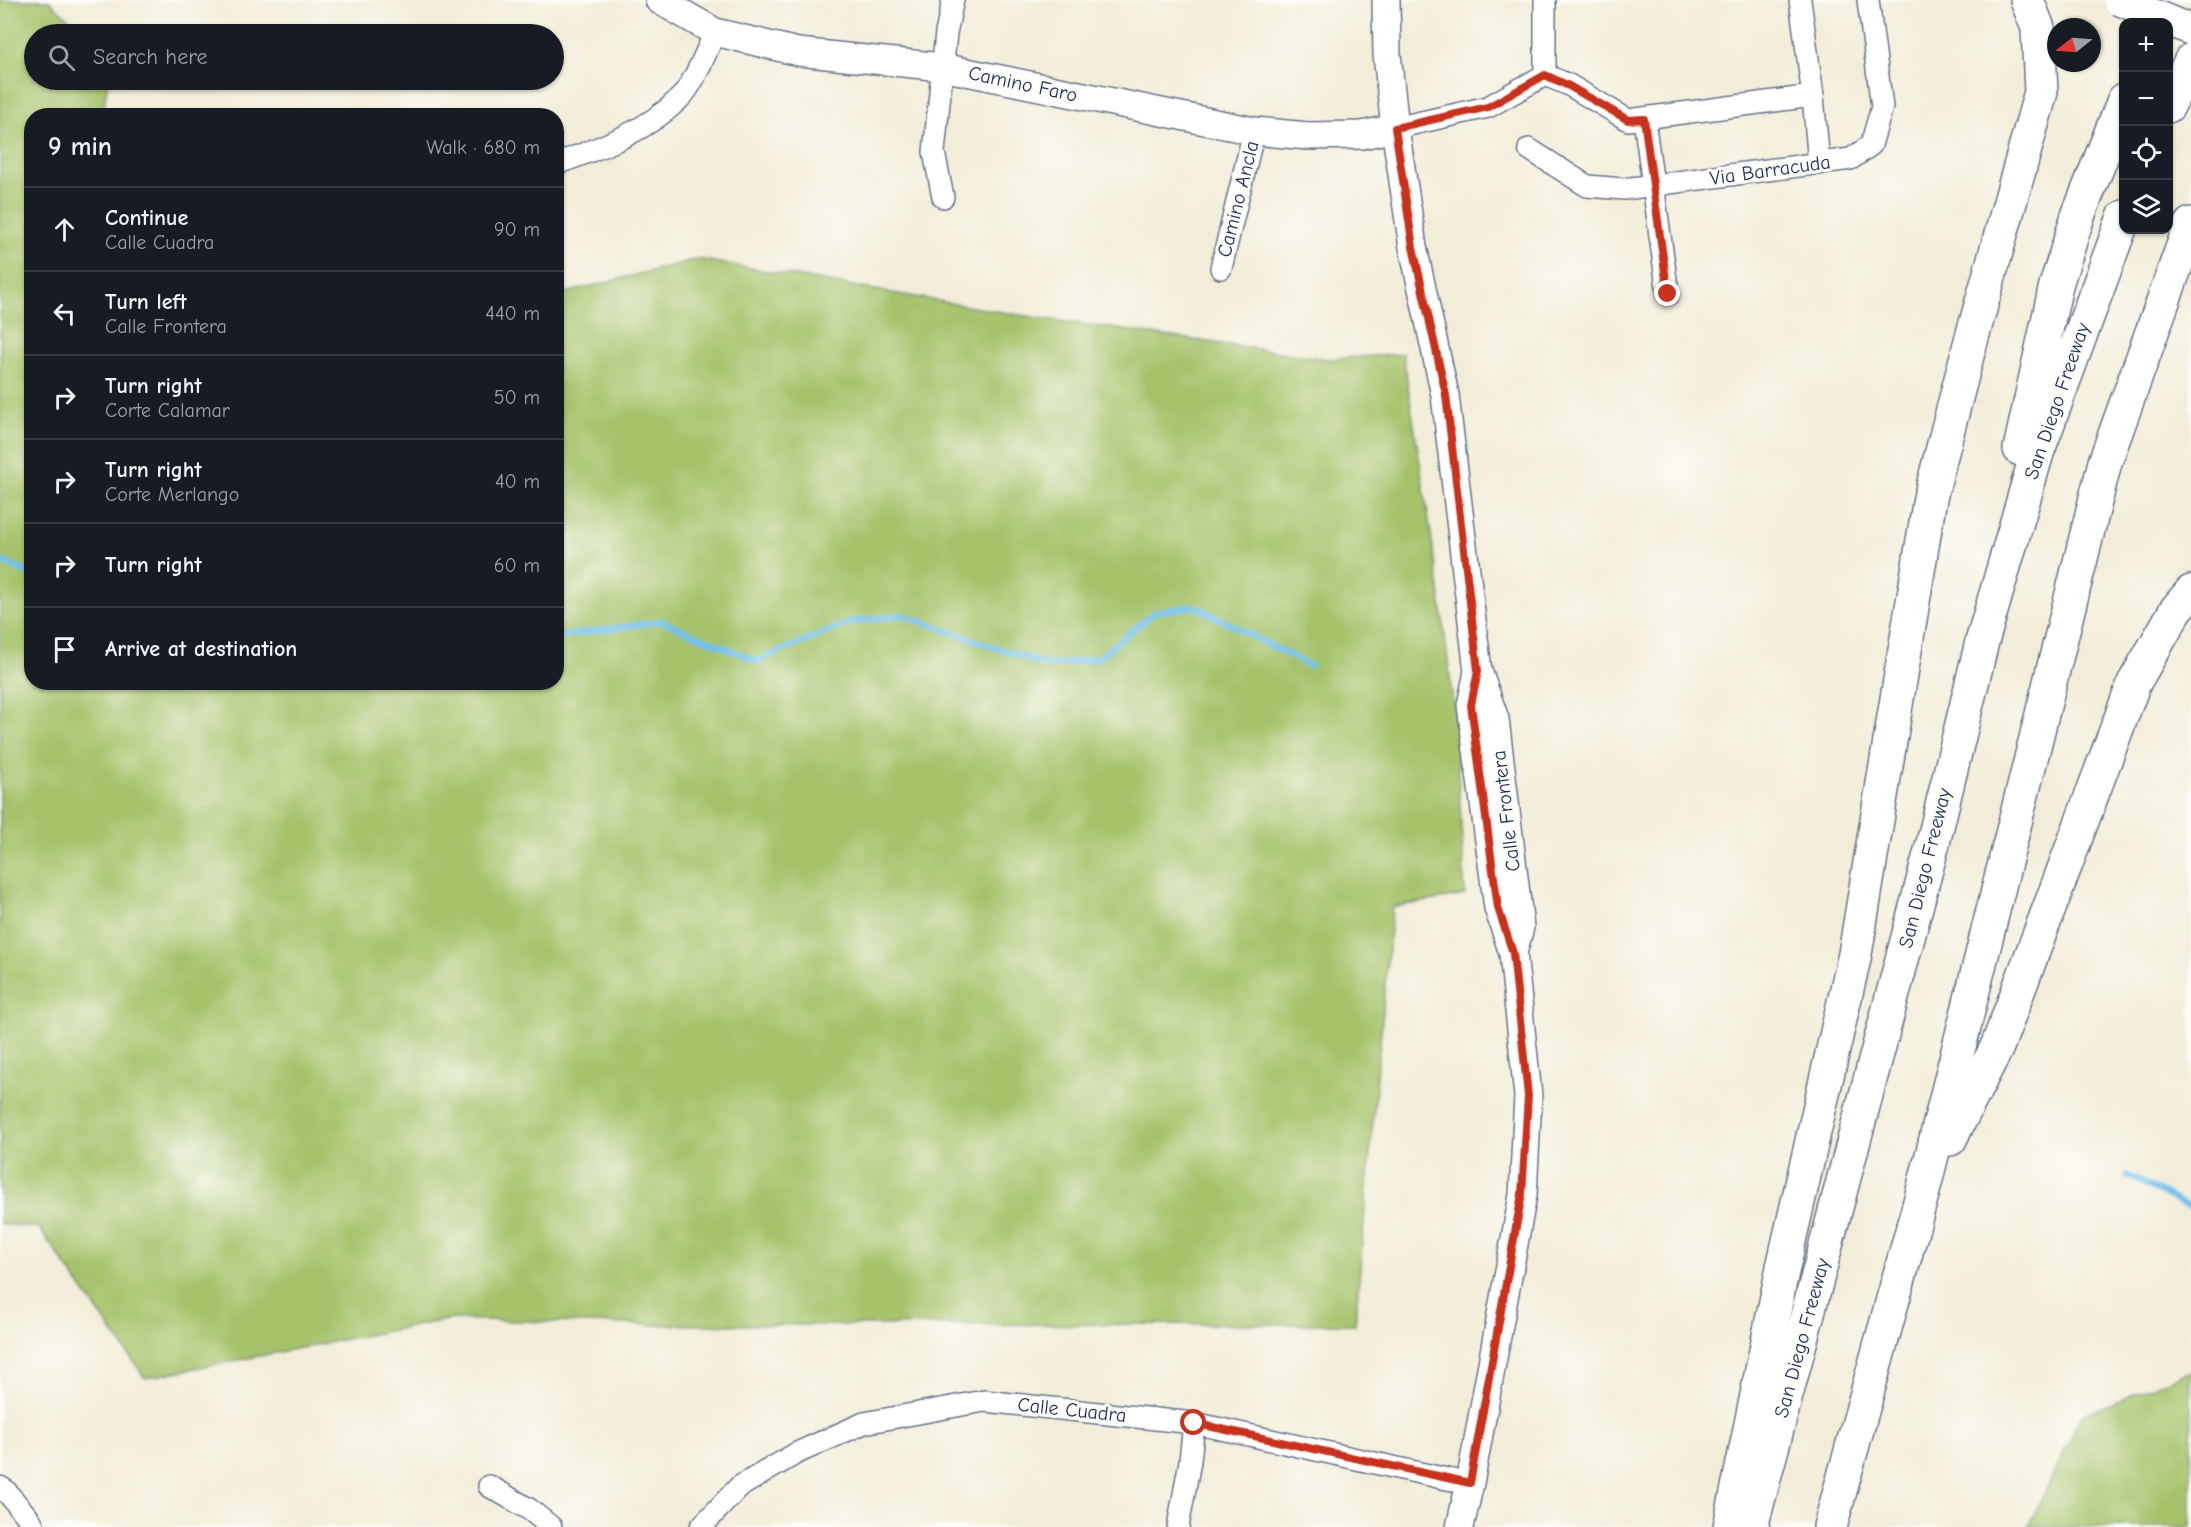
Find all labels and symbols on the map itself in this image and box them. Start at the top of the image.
north arrow [2047,18,2101,72]
street label: Camino Faro [966,61,1080,107]
street label: Camino Ancla [1212,138,1264,260]
street label: Via Barracuda [1708,150,1832,190]
route end [1654,280,1680,306]
street label: San Diego Freeway [2019,320,2095,482]
street label: Calle Frontera [1487,749,1525,873]
street label: San Diego Freeway [1894,786,1956,950]
street label: San Diego Freeway [1770,1256,1834,1420]
street label: Calle Cuadra [1016,1393,1128,1427]
route start [1180,1409,1206,1435]

